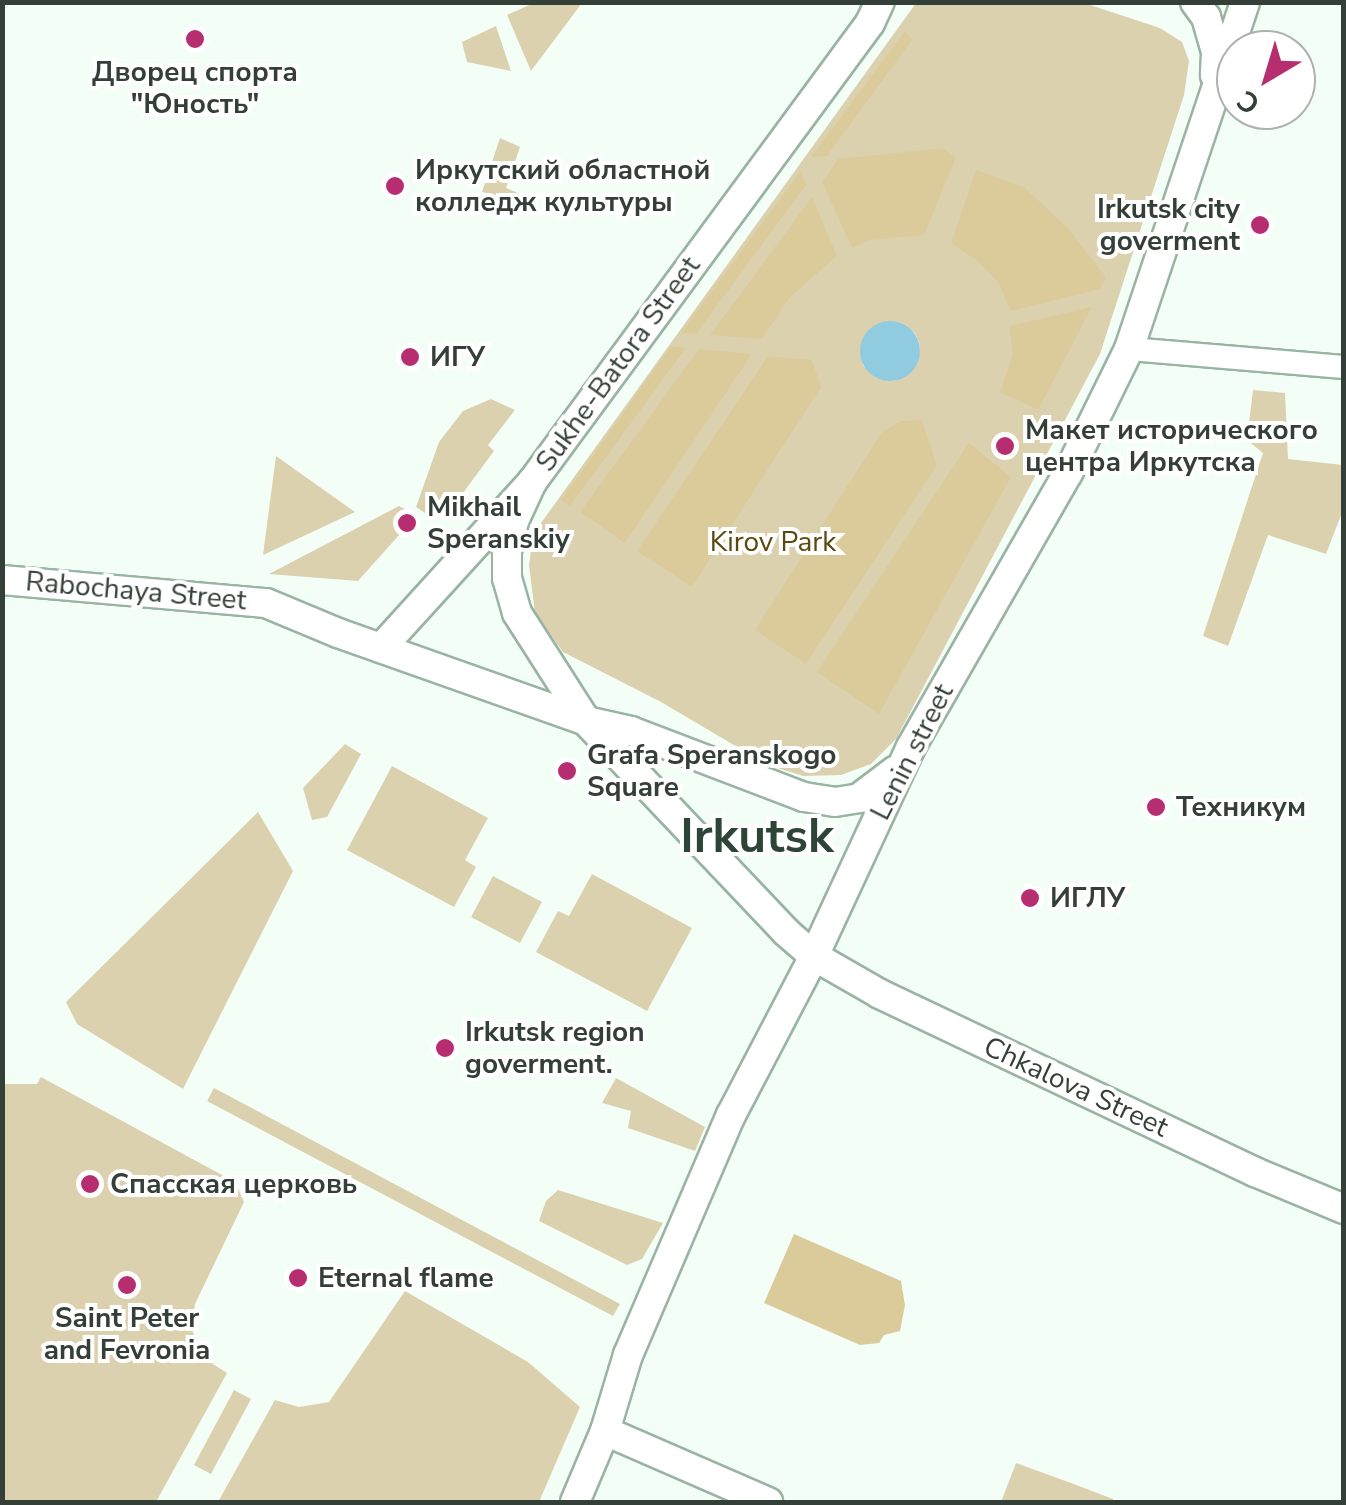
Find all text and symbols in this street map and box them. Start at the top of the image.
marker: Дворец спорта "Юность" [184,28,206,50]
north arrow [1216,30,1316,130]
place label: Дворец спорта "Юность" [92,55,298,121]
text: С [1230,81,1268,123]
place label: Иркутский областной колледж культуры [415,153,710,219]
marker: Иркутский областной колледж культуры [384,175,406,197]
place label: Irkutsk city goverment [1097,192,1240,258]
marker: Irkutsk city goverment [1249,214,1271,236]
street label: Sukhe-Batora Street [529,250,707,478]
place label: ИГУ [430,340,485,374]
marker: ИГУ [399,346,421,368]
place label: Макет исторического центра Иркутска [1025,413,1318,479]
marker: Макет исторического центра Иркутска [994,435,1016,457]
place label: Mikhail Speranskiy [427,490,570,556]
marker: Mikhail Speranskiy [396,512,418,534]
park label: Kirov Park [710,525,836,559]
street label: Rabochaya Street [24,565,248,617]
street label: Lenin street [863,678,961,826]
place label: Grafa Speranskogo Square [587,738,836,804]
marker: Grafa Speranskogo Square [556,760,578,782]
place label: Техникум [1176,790,1306,824]
marker: Техникум [1145,796,1167,818]
district label: Irkutsk [680,808,834,866]
place label: ИГЛУ [1050,881,1125,915]
marker: ИГЛУ [1019,887,1041,909]
place label: Irkutsk region goverment. [465,1015,645,1081]
street label: Chkalova Street [978,1030,1174,1144]
marker: Irkutsk region goverment. [434,1037,456,1059]
place label: Спасская церковь [110,1167,357,1201]
marker: Спасская церковь [79,1173,101,1195]
place label: Eternal flame [318,1261,494,1295]
marker: Eternal flame [287,1267,309,1289]
marker: Saint Peter and Fevronia [116,1274,138,1296]
place label: Saint Peter and Fevronia [44,1301,210,1367]

